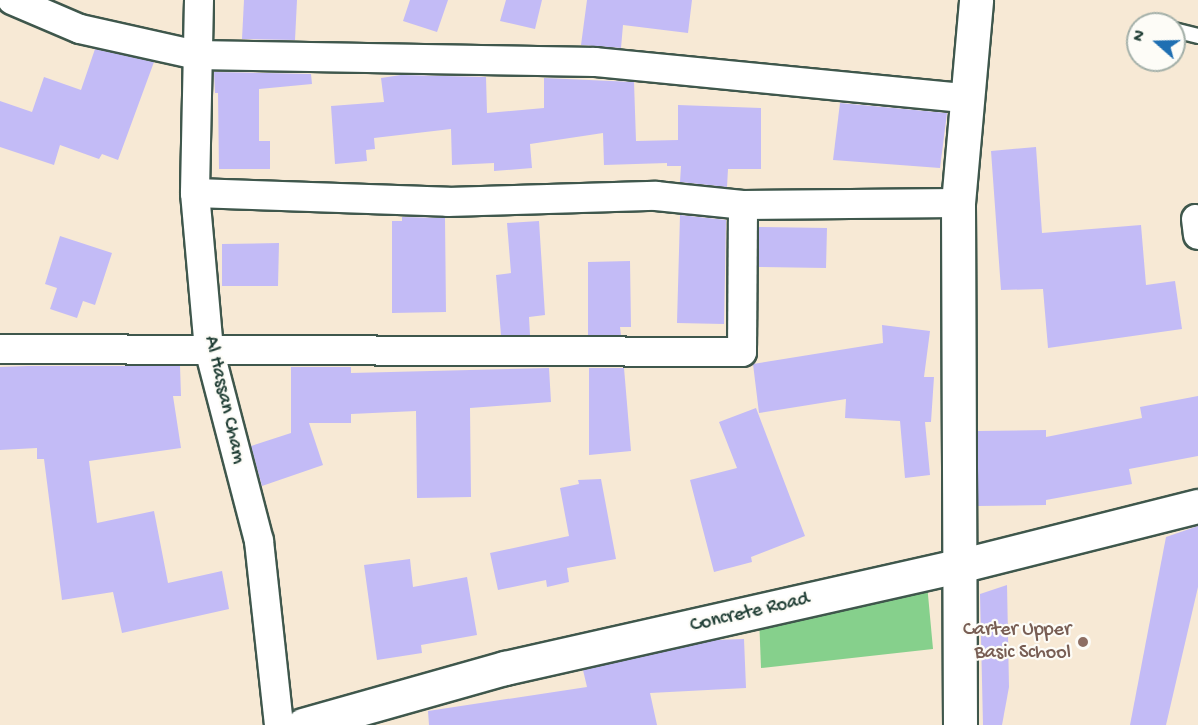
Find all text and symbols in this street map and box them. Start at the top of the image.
north arrow [1126,12,1186,72]
text: N [1130,28,1151,45]
street label: Al Hassan Cham [198,334,250,466]
street label: Concrete Road [688,588,812,638]
place label: Carter Upper Basic School [963,618,1071,665]
marker: Carter Upper Basic School [1076,635,1090,649]

